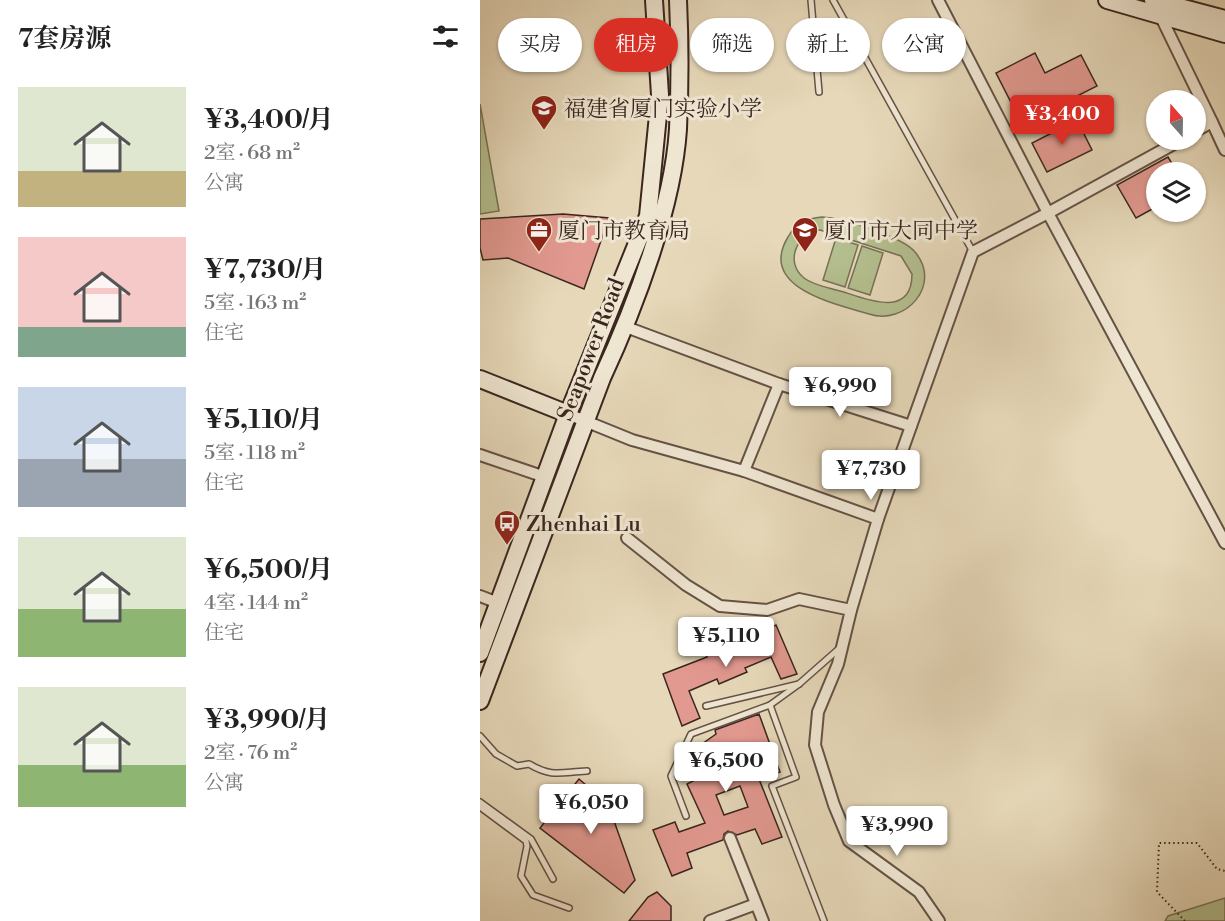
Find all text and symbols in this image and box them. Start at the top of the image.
chip: 买房 [498,18,582,72]
chip: 租房 [594,18,678,72]
chip: 筛选 [690,18,774,72]
chip: 新上 [786,18,870,72]
chip: 公寓 [882,18,966,72]
icon: filters [429,20,462,53]
text: 7套房源 [18,23,111,55]
north arrow [1146,90,1206,150]
map controls [1146,90,1206,222]
school or university icon: 福建省厦门实验小学 [529,93,559,131]
pin: ¥3,400 [1013,95,1111,146]
place label: 福建省厦门实验小学 [564,96,762,123]
text: ¥3,400 [1024,102,1100,127]
text: ¥3,400/月 [204,104,334,136]
icon: home [66,111,138,183]
text: 2室 · 68 m² [204,141,300,166]
button: layers [1146,162,1206,222]
text: 公寓 [204,171,244,196]
office icon: 厦门市教育局 [524,215,554,253]
school or university icon: 厦门市大同中学 [790,215,820,253]
place label: 厦门市教育局 [558,218,690,245]
place label: 厦门市大同中学 [824,218,978,245]
text: ¥7,730/月 [204,254,327,286]
icon: home [66,261,138,333]
street label: Seapower Road [552,274,631,425]
text: 5室 · 163 m² [204,291,306,316]
text: 住宅 [204,321,244,346]
pin: ¥6,990 [791,367,889,418]
text: ¥6,990 [803,374,877,399]
text: ¥5,110/月 [204,404,323,436]
icon: home [66,411,138,483]
text: 5室 · 118 m² [204,441,305,466]
pin: ¥7,730 [822,450,920,501]
text: ¥7,730 [836,457,906,482]
text: 住宅 [204,471,244,496]
bus stop icon: Zhenhai Lu [492,508,522,546]
place label: Zhenhai Lu [526,511,641,538]
text: ¥6,500/月 [204,554,333,586]
icon: home [66,561,138,633]
text: 4室 · 144 m² [204,591,308,616]
pin: ¥5,110 [677,617,775,668]
text: 住宅 [204,621,244,646]
text: ¥5,110 [692,624,760,649]
text: ¥3,990/月 [204,704,330,736]
icon: home [66,711,138,783]
text: 2室 · 76 m² [204,741,297,766]
pin: ¥6,500 [677,742,775,793]
text: ¥6,500 [688,749,764,774]
text: 公寓 [204,771,244,796]
pin: ¥6,050 [542,784,640,835]
text: ¥6,050 [553,791,629,816]
pin: ¥3,990 [848,806,946,857]
text: ¥3,990 [860,813,934,838]

